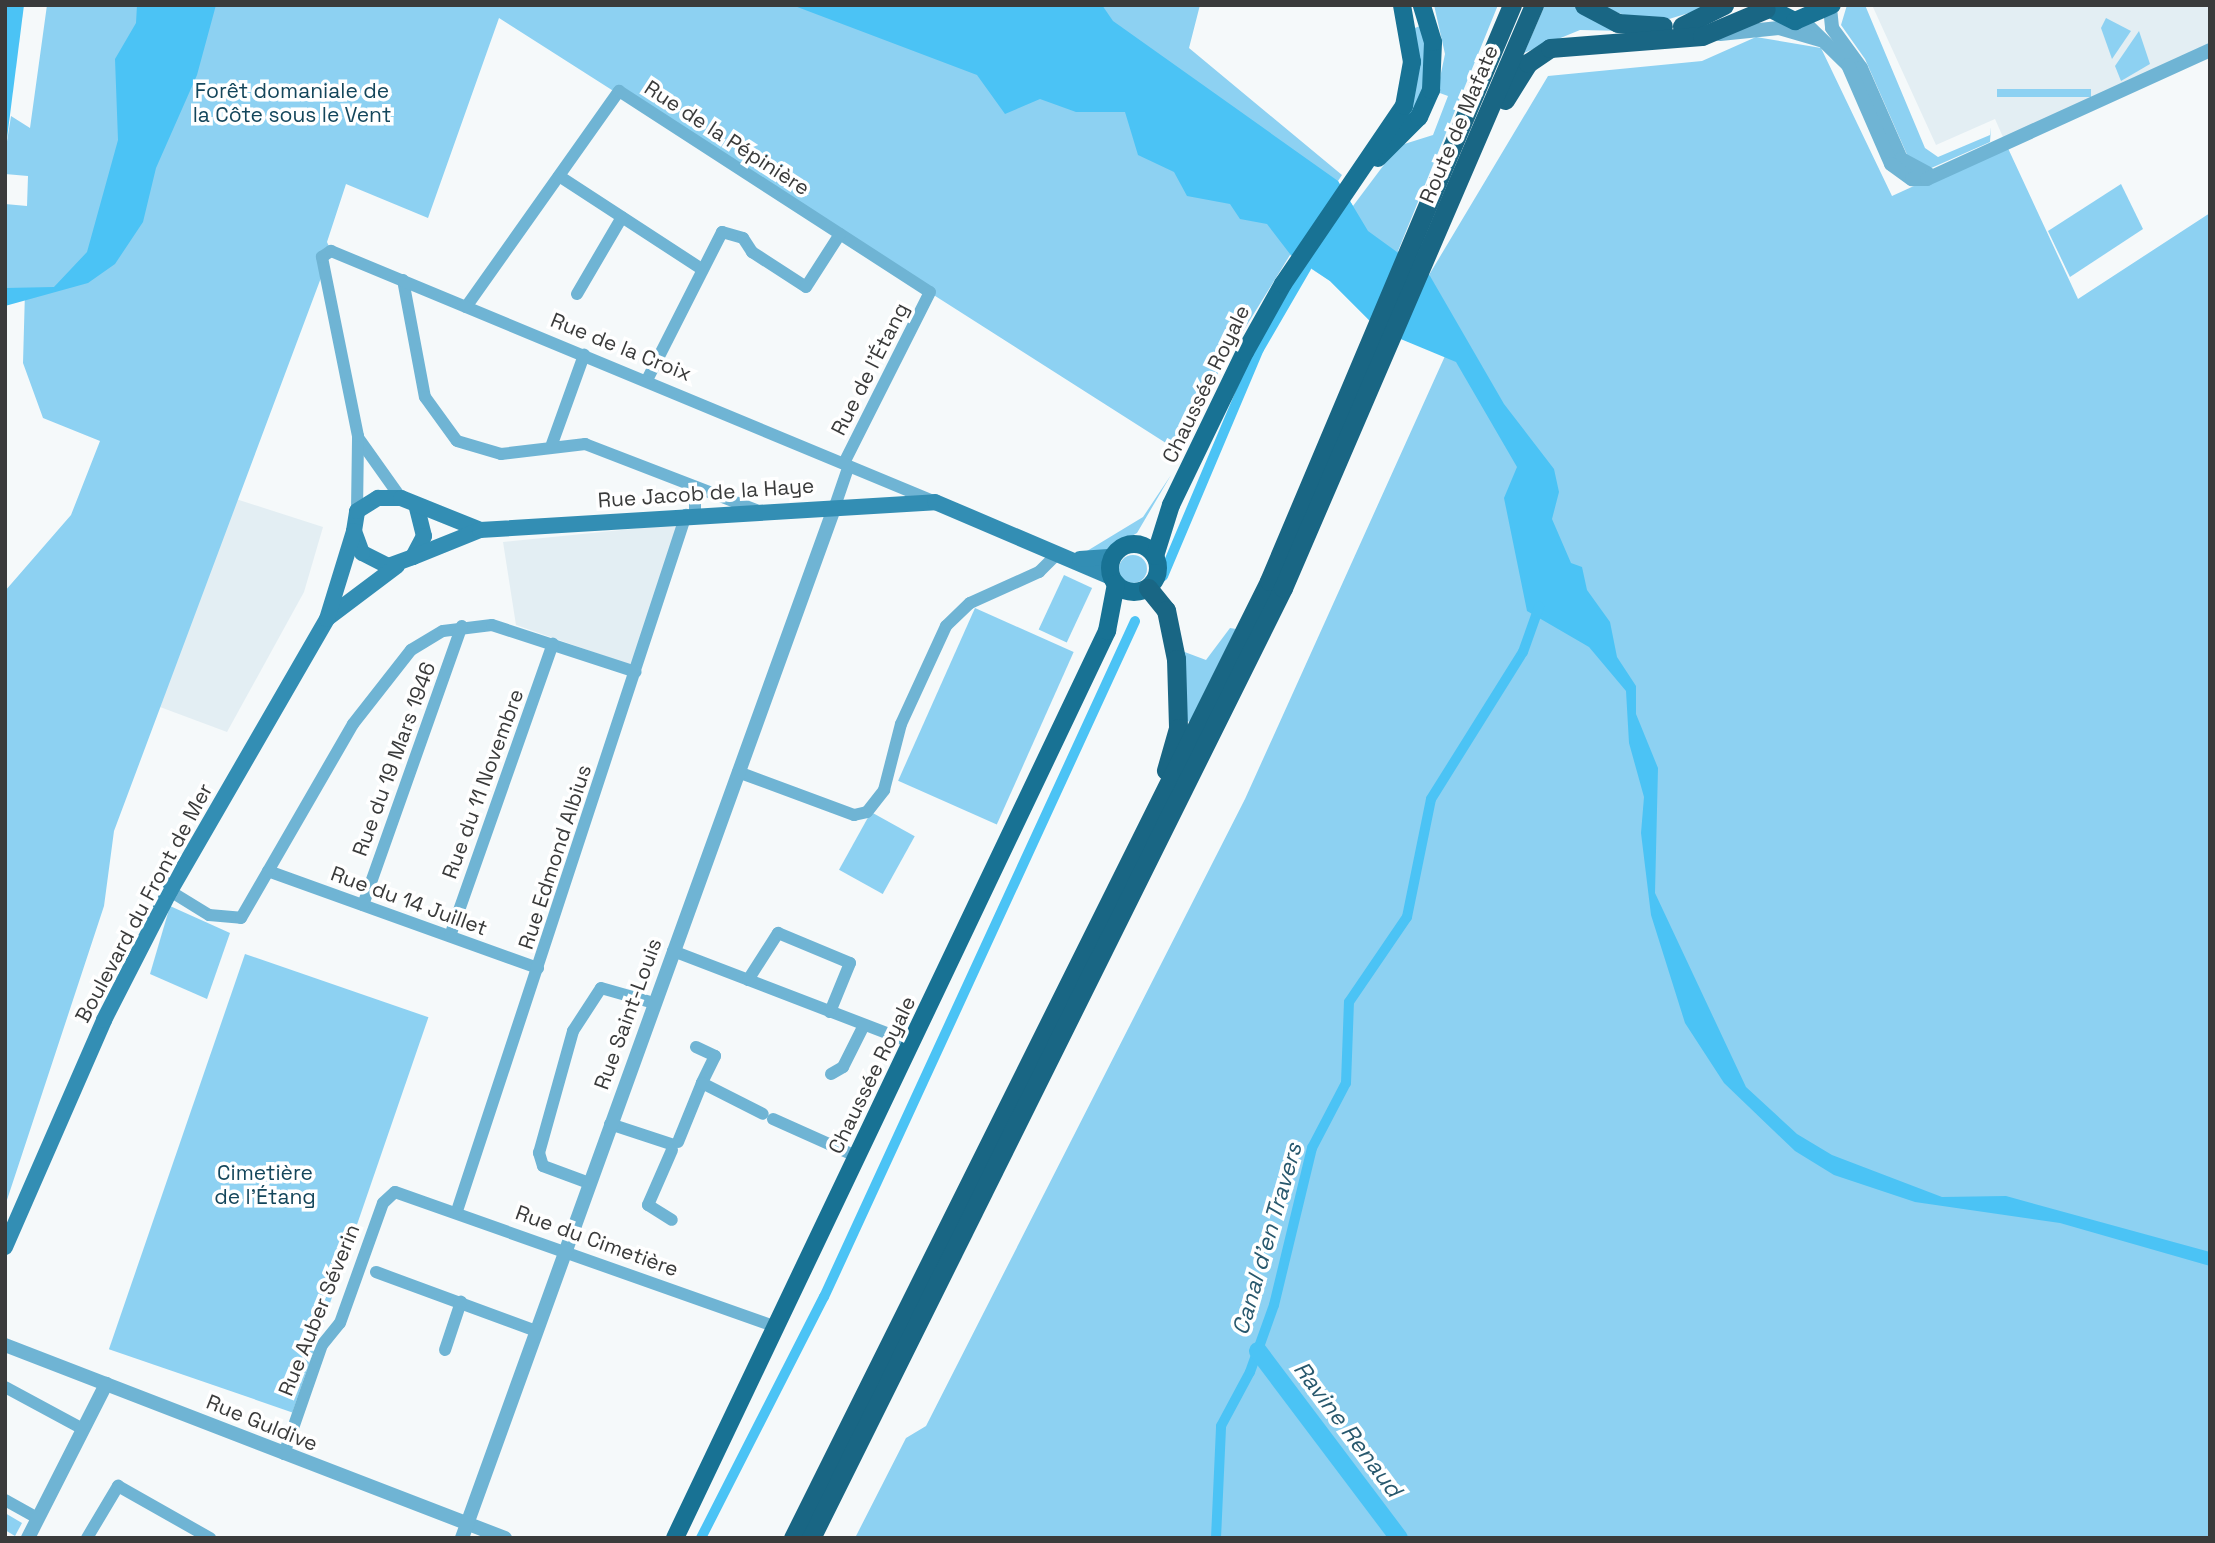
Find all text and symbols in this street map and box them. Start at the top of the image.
street label: Route de Mafate [1414,41,1504,207]
street label: Rue de la Pépinière [640,75,814,201]
park label: Forêt domaniale de la Côte sous le Vent [192,78,392,128]
street label: Rue de l'Étang [826,298,914,440]
street label: Chaussée Royale [1157,301,1255,467]
street label: Rue de la Croix [547,307,695,387]
street label: Rue Jacob de la Haye [597,473,815,513]
street label: Rue du 19 Mars 1946 [347,658,441,860]
street label: Rue du 11 Novembre [437,686,529,882]
street label: Rue Edmond Albius [513,761,597,953]
street label: Boulevard du Front de Mer [70,779,218,1027]
street label: Rue du 14 Juillet [327,861,491,941]
street label: Rue Saint-Louis [589,935,667,1093]
street label: Chaussée Royale [823,992,921,1158]
water label: Canal d'en Travers [1226,1139,1308,1339]
park label: Cimetière de l'Étang [214,1160,316,1210]
street label: Rue du Cimetière [512,1200,682,1282]
street label: Rue Auber Séverin [273,1220,365,1400]
water label: Ravine Renaud [1288,1356,1408,1502]
street label: Rue Guldive [203,1389,321,1457]

